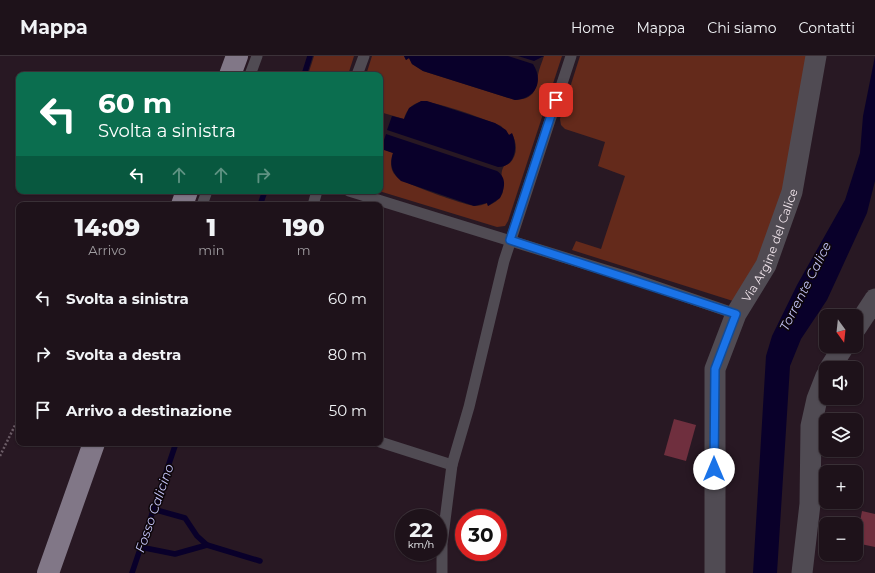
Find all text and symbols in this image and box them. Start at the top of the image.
text: Mappa [20,16,88,39]
text: Home [571,19,614,37]
text: Mappa [636,19,685,37]
text: Chi siamo [707,19,777,37]
text: Contatti [799,19,855,37]
pin [539,83,573,117]
text: 60 m [98,86,172,120]
icon: left [32,88,84,140]
icon: arrive [545,89,567,111]
text: Svolta a sinistra [98,120,236,142]
icon: left [126,164,148,186]
icon: ahead [168,164,190,186]
icon: ahead [210,164,232,186]
icon: right [252,164,274,186]
street label: Via Argine del Calice [738,186,800,304]
text: 14:09 [74,213,140,242]
text: 1 [207,213,216,242]
text: 190 [283,213,325,242]
water label: Torrente Calice [776,239,834,333]
text: Arrivo [88,242,126,258]
text: min [198,242,224,258]
text: m [297,242,311,258]
icon: left [32,287,54,309]
text: Svolta a sinistra [66,289,189,308]
text: 60 m [328,289,367,308]
north arrow [819,309,863,353]
map controls [819,309,863,561]
icon: right [32,343,54,365]
text: Svolta a destra [66,345,181,364]
text: 80 m [328,345,367,364]
button: sound [819,361,863,405]
icon: arrive [32,399,54,421]
text: Arrivo a destinazione [66,401,232,420]
text: 50 m [329,401,367,420]
button: layers [819,413,863,457]
position arrow [693,448,735,490]
water label: Fosso Calicino [131,461,177,555]
button: + [819,465,863,509]
speed limit sign: 30 [455,509,507,561]
button: − [819,517,863,561]
text: 22 [409,518,433,542]
text: km/h [408,538,434,551]

